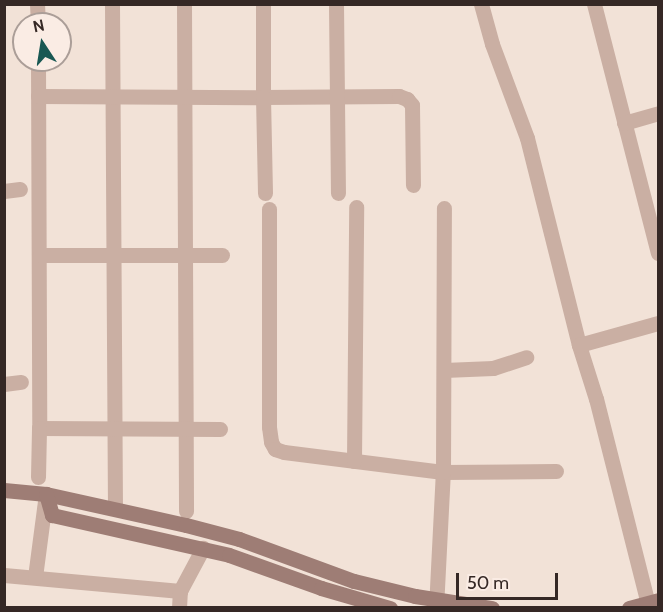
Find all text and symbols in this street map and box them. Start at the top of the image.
north arrow [12,12,72,72]
text: N [31,15,46,36]
scale bar [459,561,561,599]
text: 50 m [467,572,509,594]

